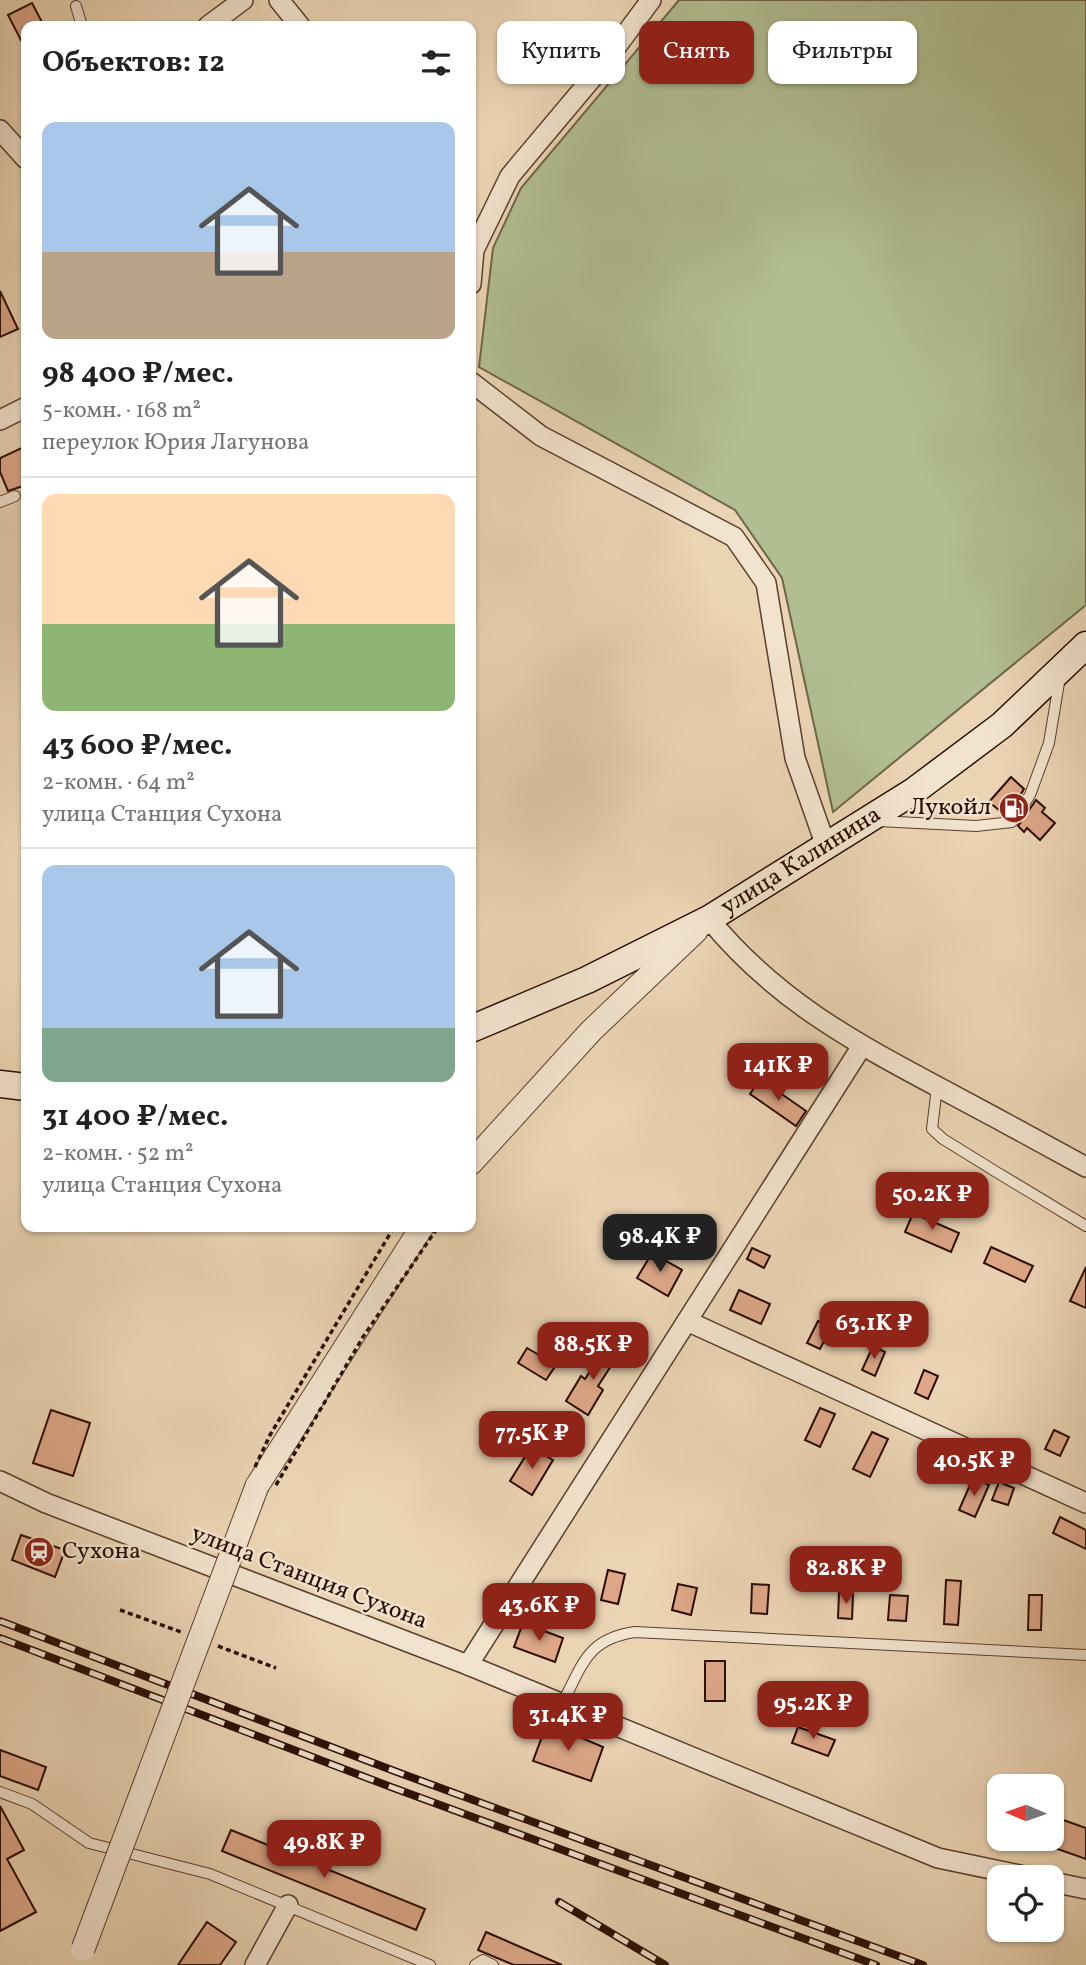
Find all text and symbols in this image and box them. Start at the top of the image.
chip: Купить [497,21,625,84]
chip: Снять [639,21,754,84]
chip: Фильтры [768,21,917,84]
text: Объектов: 12 [42,42,225,84]
icon: filters [417,44,455,82]
icon: home [186,168,312,294]
text: 98 400 ₽/мес. [42,353,234,395]
text: 5-комн. · 168 m² [42,395,201,427]
text: переулок Юрия Лагунова [42,427,310,459]
icon: home [186,540,312,666]
text: 43 600 ₽/мес. [42,725,233,767]
text: 2-комн. · 64 m² [42,767,195,799]
place label: Лукойл [910,791,991,825]
fuel station icon: Лукойл [997,791,1031,825]
street label: улица Калинина [714,798,888,924]
text: улица Станция Сухона [42,799,282,831]
icon: home [186,911,312,1037]
pin: 141K ₽ [721,1044,835,1103]
text: 141K ₽ [743,1050,813,1082]
text: 31 400 ₽/мес. [42,1096,229,1138]
text: 2-комн. · 52 m² [42,1138,194,1170]
text: улица Станция Сухона [42,1170,282,1202]
pin: 50.2K ₽ [867,1172,997,1232]
text: 50.2K ₽ [892,1179,972,1211]
pin: 98.4K ₽ [595,1214,725,1274]
text: 98.4K ₽ [619,1221,701,1253]
pin: 63.1K ₽ [809,1302,939,1361]
text: 63.1K ₽ [835,1308,913,1340]
pin: 88.5K ₽ [528,1322,658,1382]
text: 88.5K ₽ [553,1329,633,1361]
pin: 77.5K ₽ [467,1412,597,1471]
text: 77.5K ₽ [495,1418,569,1450]
pin: 40.5K ₽ [909,1438,1039,1498]
text: 40.5K ₽ [933,1445,1015,1477]
street label: улица Станция Сухона [186,1517,432,1639]
station icon: Сухона [22,1535,56,1569]
place label: Сухона [62,1535,141,1569]
pin: 82.8K ₽ [781,1546,911,1606]
text: 82.8K ₽ [806,1553,886,1585]
pin: 43.6K ₽ [474,1584,604,1643]
text: 43.6K ₽ [498,1590,580,1622]
pin: 95.2K ₽ [748,1682,878,1741]
text: 95.2K ₽ [773,1688,853,1720]
pin: 31.4K ₽ [503,1694,633,1753]
text: 31.4K ₽ [529,1700,607,1732]
north arrow [987,1774,1064,1852]
map controls [987,1774,1064,1942]
pin: 49.8K ₽ [259,1820,389,1880]
text: 49.8K ₽ [283,1827,365,1859]
button: locate [987,1865,1064,1942]

